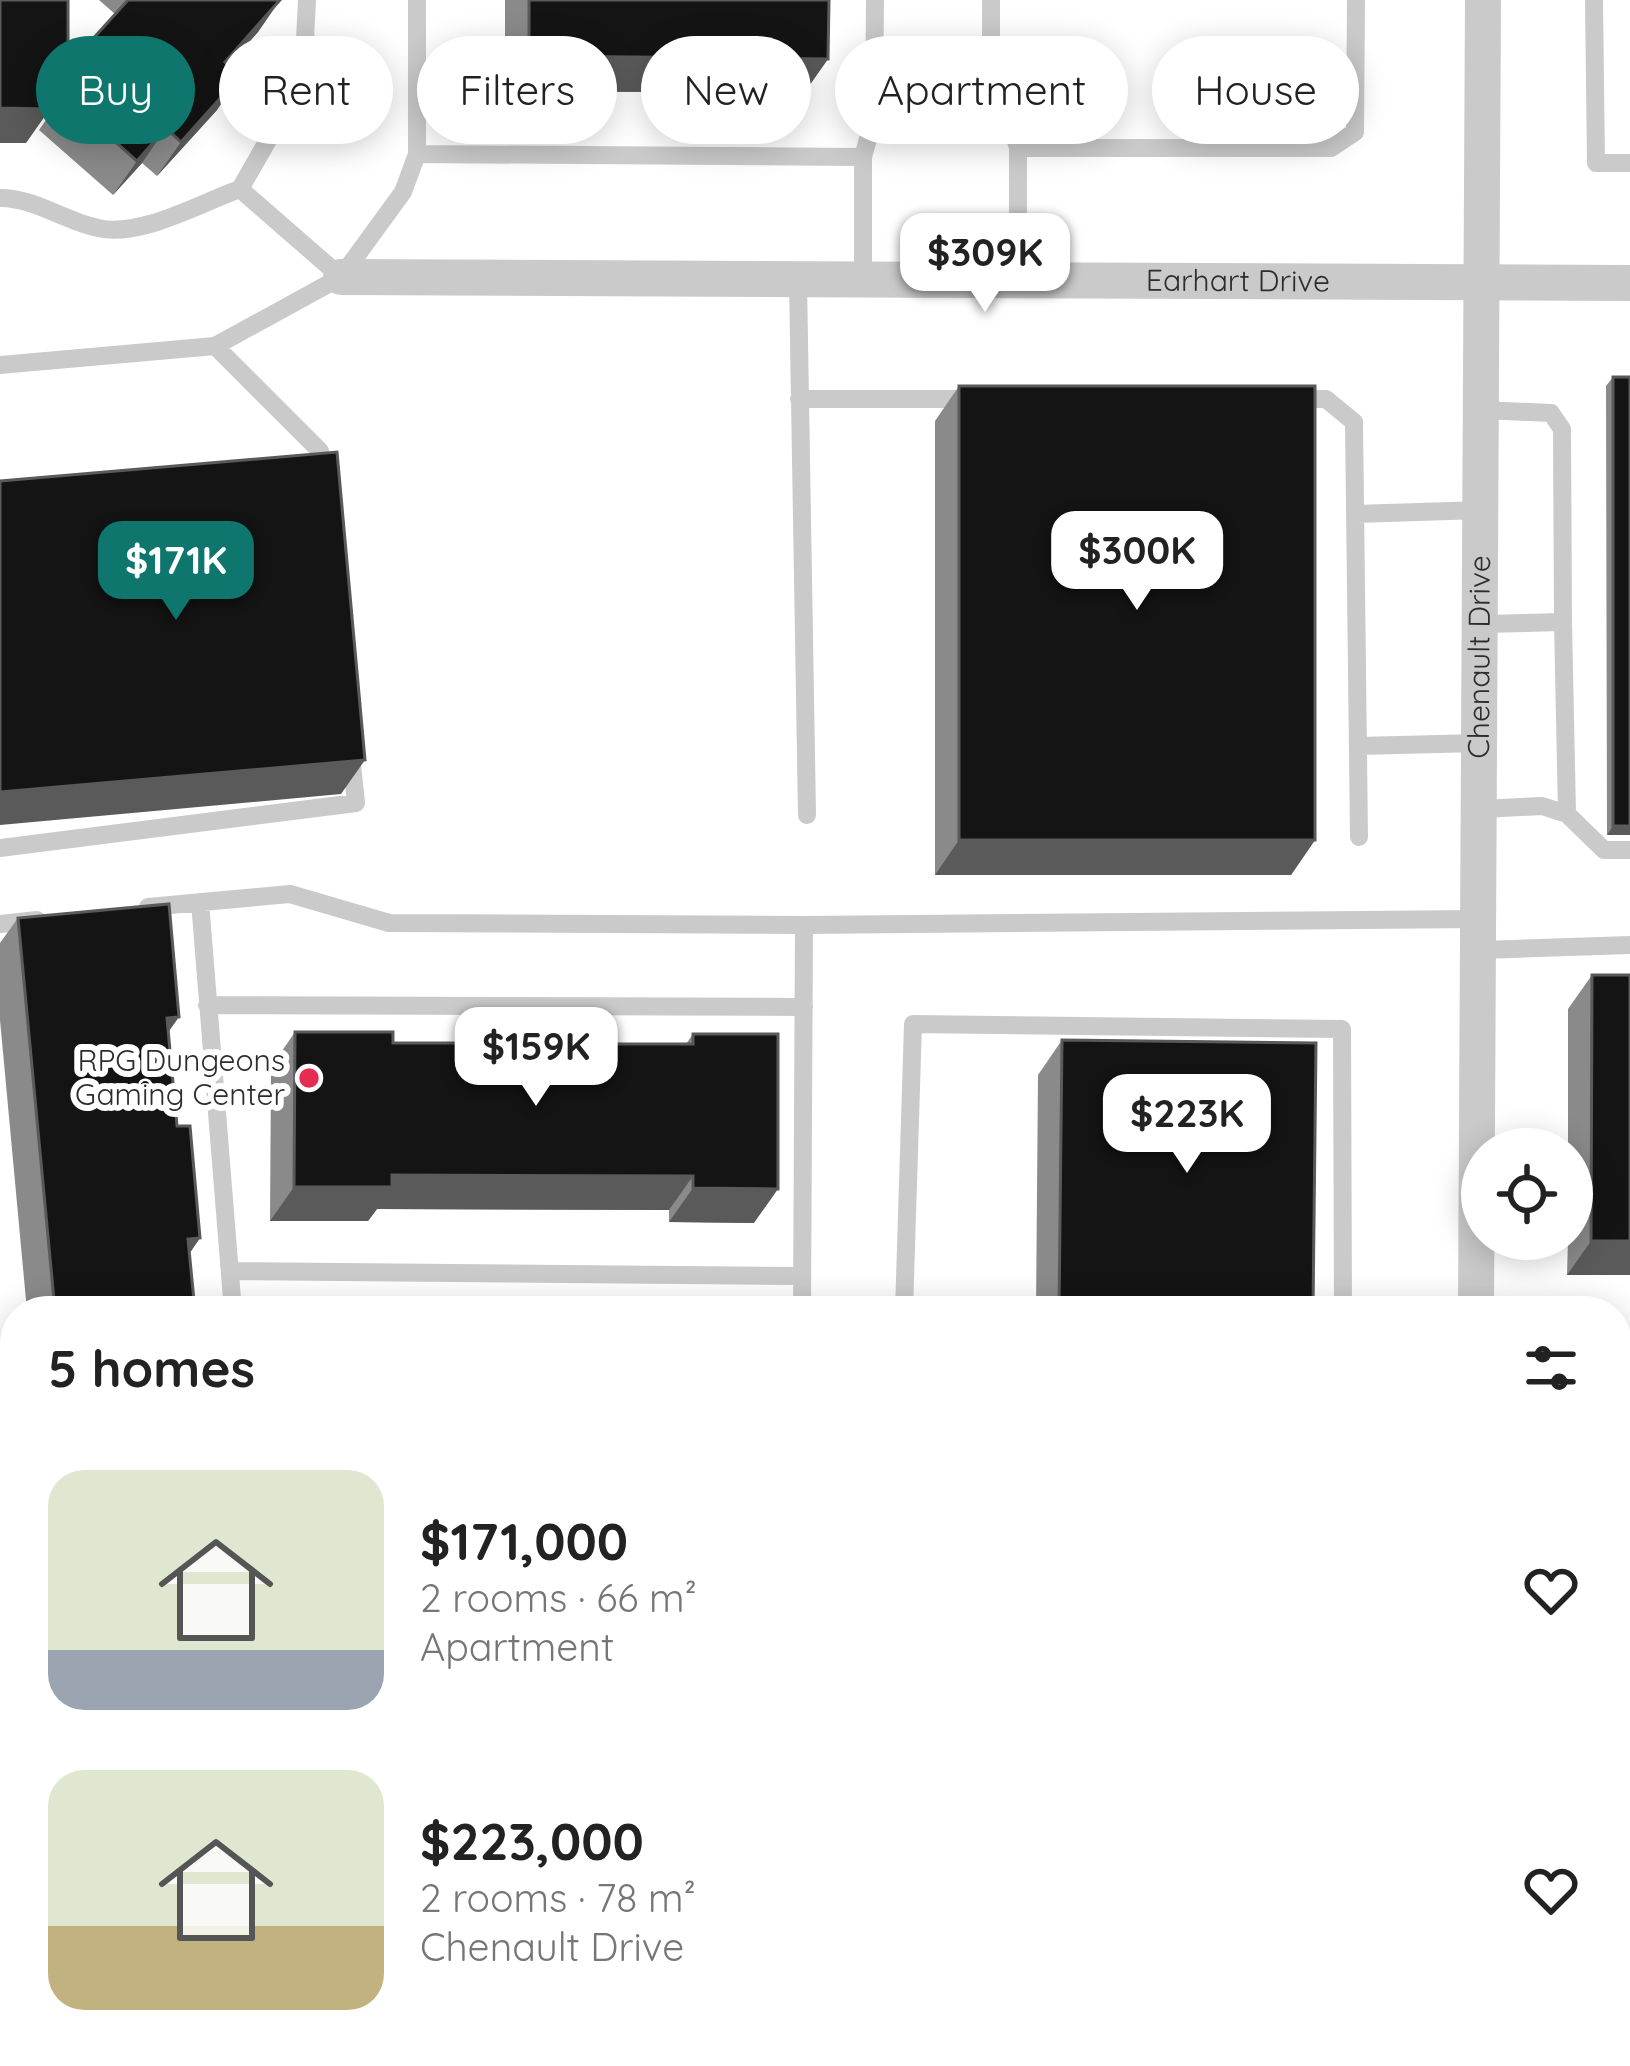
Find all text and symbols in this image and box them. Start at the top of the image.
chip: Buy [36,36,195,144]
chip: Rent [219,36,393,144]
chip: Filters [417,36,617,144]
chip: New [641,36,811,144]
chip: Apartment [835,36,1128,144]
chip: House [1152,36,1359,144]
pin: $309K [901,213,1069,315]
text: $309K [927,227,1043,276]
street label: Earhart Drive [1146,261,1330,300]
pin: $300K [1053,511,1221,613]
pin: $171K [92,521,260,623]
text: $300K [1078,525,1196,574]
text: $171K [125,535,227,584]
street label: Chenault Drive [1459,555,1498,759]
pin: $159K [452,1007,620,1109]
text: $159K [482,1021,590,1070]
place label: RPG Dungeons Gaming Center [75,1041,285,1113]
marker: RPG Dungeons Gaming Center [296,1065,322,1091]
pin: $223K [1103,1074,1271,1176]
text: $223K [1130,1088,1244,1137]
map controls [1461,1128,1593,1260]
button: locate [1461,1128,1593,1260]
icon: filters [1518,1335,1584,1401]
text: 5 homes [48,1336,255,1400]
text: $171,000 [420,1509,628,1573]
icon: home [144,1518,288,1662]
icon: heart [1518,1557,1584,1623]
text: 2 rooms · 66 m² [420,1573,697,1622]
text: Apartment [420,1622,614,1671]
text: $223,000 [420,1809,644,1873]
icon: home [144,1818,288,1962]
icon: heart [1518,1857,1584,1923]
text: 2 rooms · 78 m² [420,1873,696,1922]
text: Chenault Drive [420,1922,684,1971]

